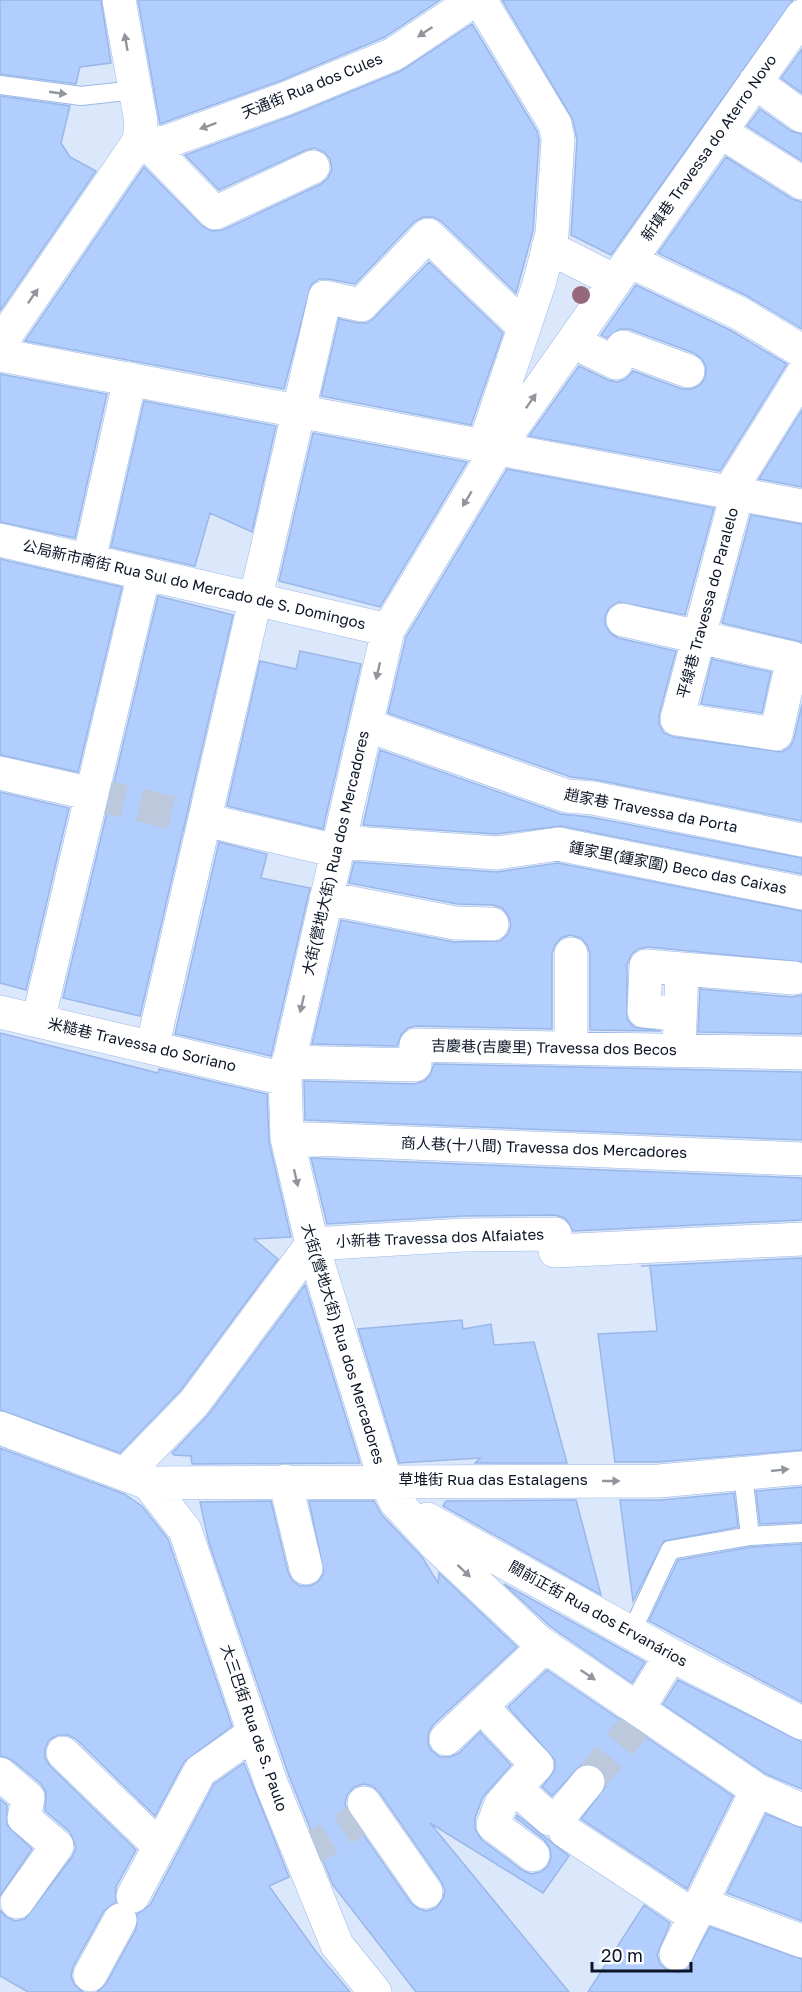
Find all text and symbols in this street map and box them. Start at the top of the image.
one-way arrow [417,27,433,38]
one-way arrow [121,32,130,51]
street label: 天通街 Rua dos Cules [239,49,385,122]
street label: 新填巷 Travessa do Aterro Novo [637,51,780,244]
one-way arrow [49,88,68,98]
one-way arrow [199,122,217,132]
one-way arrow [27,289,39,305]
one-way arrow [525,393,536,409]
one-way arrow [461,491,472,507]
street label: 平線巷 Travessa do Paralelo [673,505,741,700]
street label: 公局新市南街 Rua Sul do Mercado de S. Domingos [21,536,368,632]
one-way arrow [373,662,383,680]
street label: 大街(營地大街) Rua dos Mercadores [298,729,372,977]
street label: 趙家巷 Travessa da Porta [563,784,739,836]
street label: 鍾家里(鍾家圍) Beco das Caixas [568,837,789,897]
one-way arrow [296,995,306,1013]
street label: 米糙巷 Travessa do Soriano [46,1014,238,1074]
street label: 吉慶巷(吉慶里) Travessa dos Becos [431,1036,677,1058]
street label: 商人巷(十八間) Travessa dos Mercadores [401,1133,687,1161]
one-way arrow [292,1169,302,1187]
street label: 大街(營地大街) Rua dos Mercadores [299,1221,389,1466]
street label: 小新巷 Travessa dos Alfaiates [336,1224,544,1250]
one-way arrow [771,1465,790,1475]
street label: 草堆街 Rua das Estalagens [398,1470,588,1488]
one-way arrow [602,1476,621,1486]
street label: 關前正街 Rua dos Ervanários [506,1556,691,1670]
one-way arrow [456,1564,471,1578]
street label: 大三巴街 Rua de S. Paulo [218,1642,292,1813]
one-way arrow [579,1669,595,1681]
scale bar [592,1935,691,1973]
text: 20 m [601,1944,643,1966]

